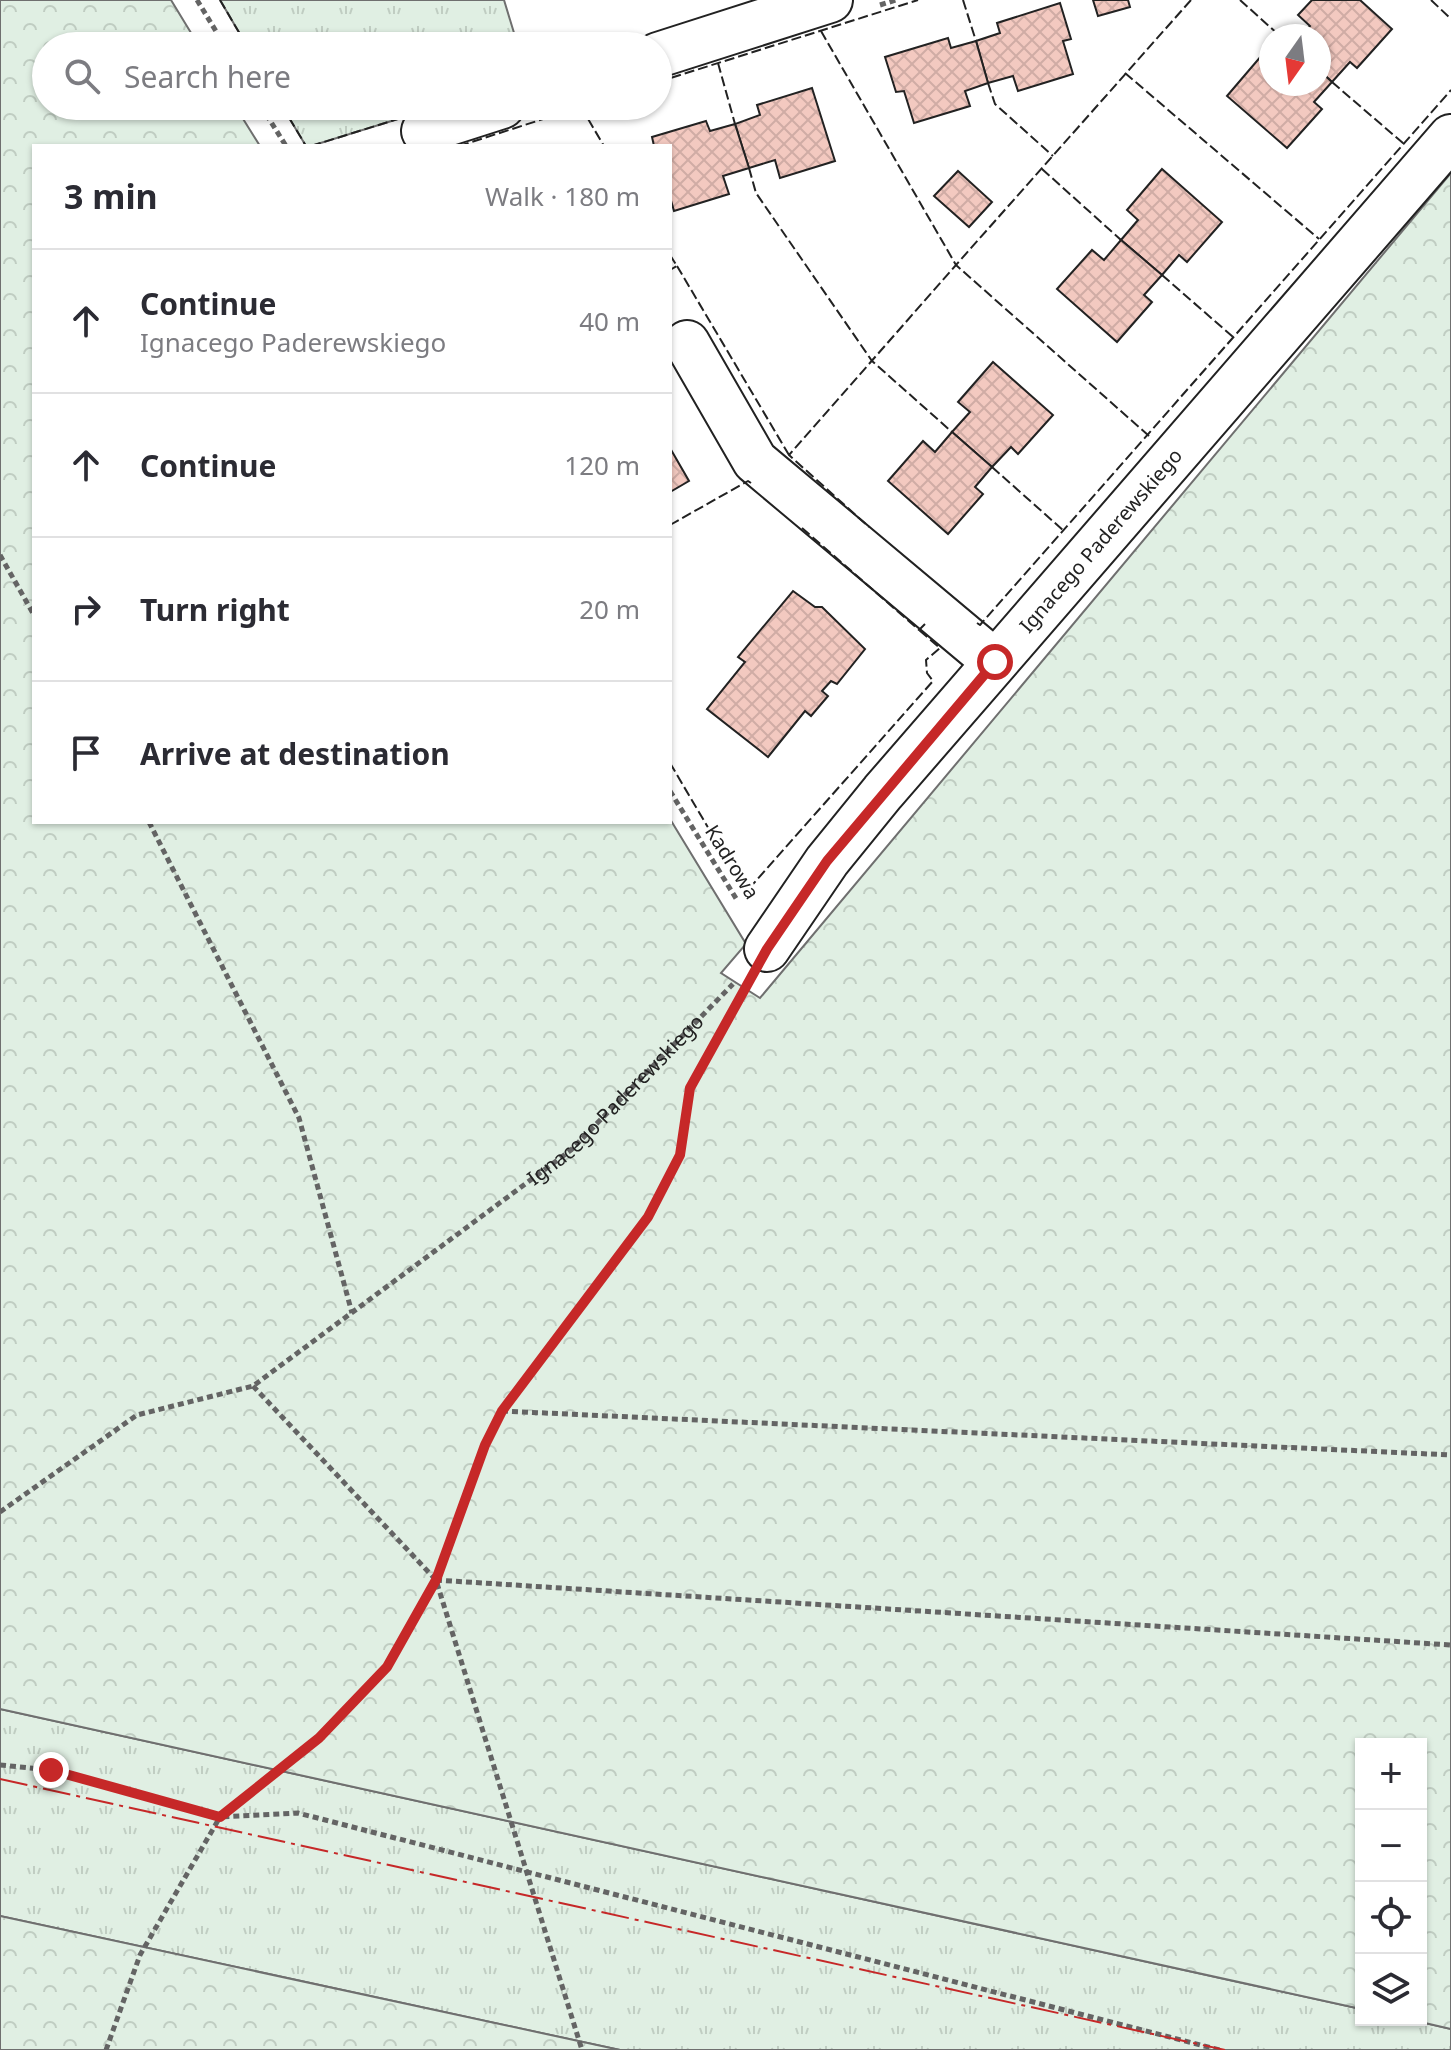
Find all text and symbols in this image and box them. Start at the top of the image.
north arrow [1259,24,1331,96]
search box [32,32,672,120]
icon: search [60,54,104,98]
text: Search here [124,56,291,97]
text: 3 min [64,173,158,219]
text: Walk · 180 m [485,178,640,214]
text: Continue [140,283,276,324]
icon: ahead [64,299,108,343]
text: 40 m [579,303,640,339]
text: Ignacego Paderewskiego [140,324,446,360]
street label: Ignacego Paderewskiego [1013,442,1188,638]
icon: ahead [64,443,108,487]
text: Continue [140,445,276,486]
text: 120 m [564,447,640,483]
icon: right [64,587,108,631]
text: Turn right [140,589,290,630]
text: 20 m [579,591,640,627]
route start [977,644,1013,680]
icon: arrive [64,731,108,775]
text: Arrive at destination [140,733,450,774]
street label: Kadrowa [699,820,766,904]
street label: Ignacego Paderewskiego [521,1008,709,1191]
map controls [1355,1738,1427,2026]
button: + [1355,1738,1427,1810]
route end [33,1752,69,1788]
button: − [1355,1810,1427,1882]
button: locate [1355,1882,1427,1954]
button: layers [1355,1954,1427,2026]

